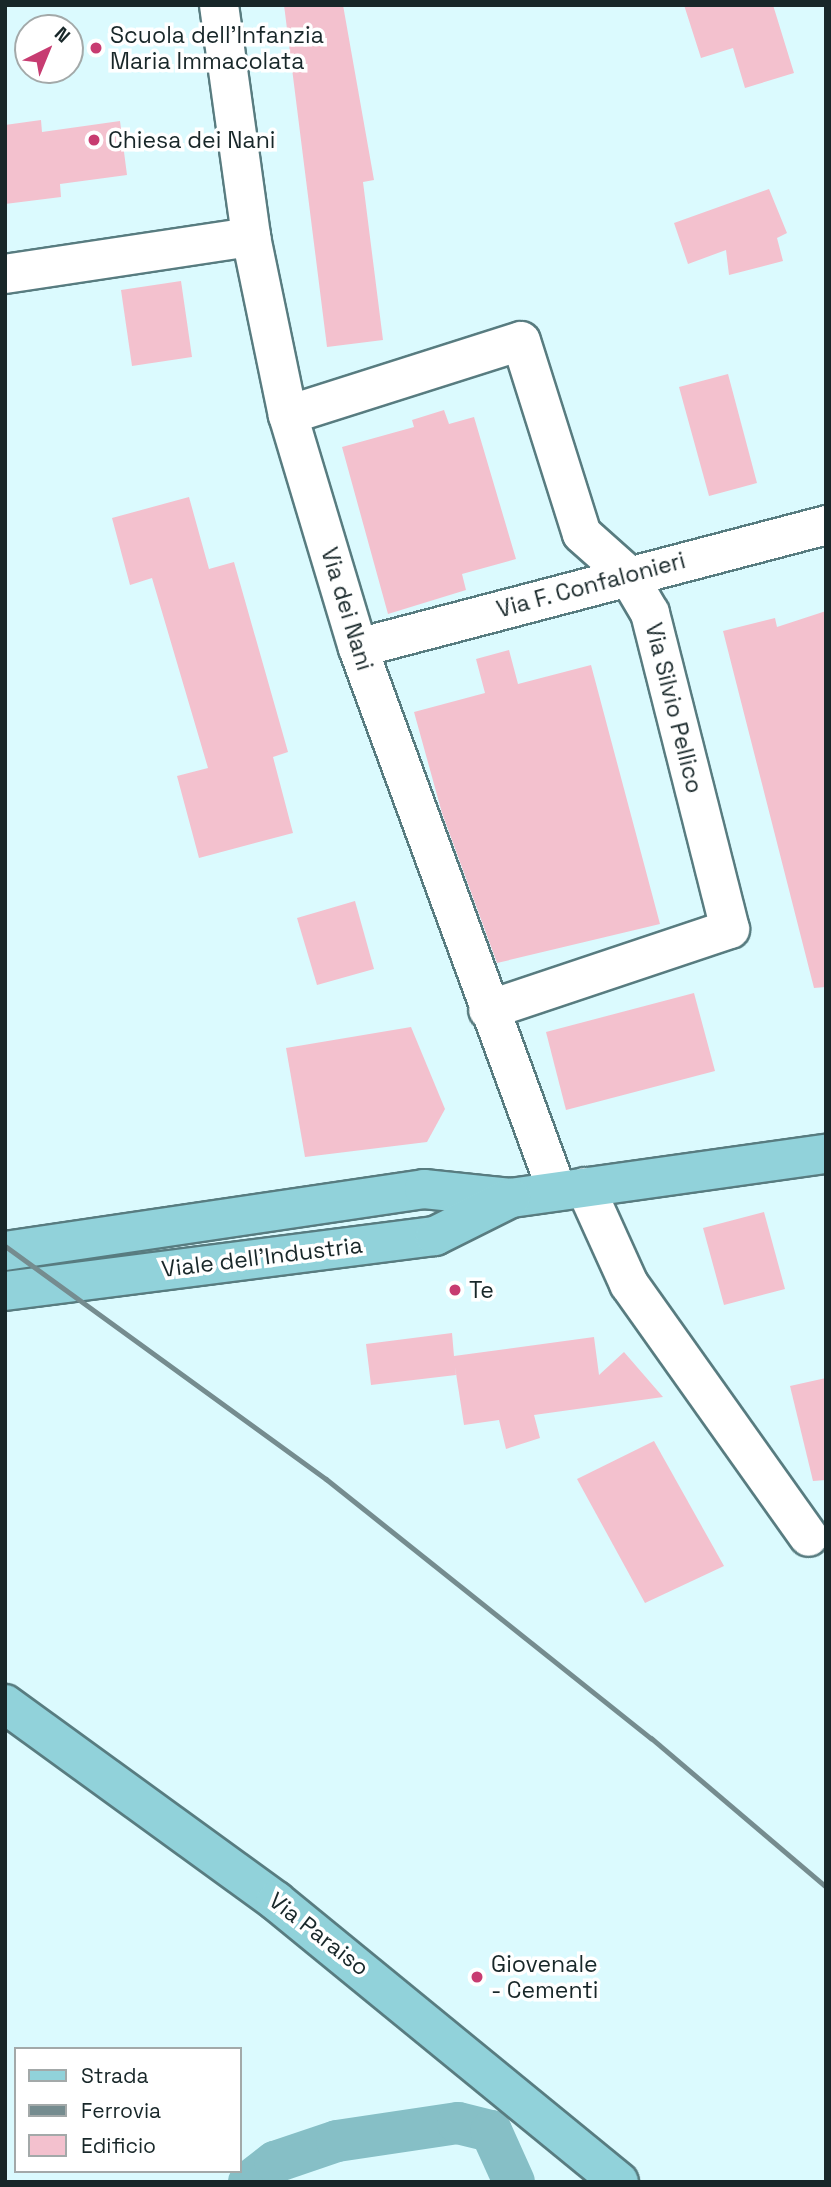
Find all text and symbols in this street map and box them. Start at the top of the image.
north arrow [14,14,84,84]
text: N [49,21,75,48]
place label: Scuola dell'Infanzia Maria Immacolata [110,21,324,75]
marker: Scuola dell'Infanzia Maria Immacolata [88,40,104,56]
place label: Chiesa dei Nani [108,126,275,154]
marker: Chiesa dei Nani [86,132,102,148]
street label: Via dei Nani [315,544,379,674]
street label: Via F. Confalonieri [493,546,689,624]
street label: Via Silvio Pellico [640,620,708,796]
street label: Viale dell'Industria [160,1231,364,1283]
place label: Te [469,1276,494,1304]
marker: Te [447,1282,463,1298]
street label: Via Paraiso [264,1886,374,1982]
place label: Giovenale - Cementi [491,1950,599,2004]
marker: Giovenale - Cementi [469,1969,485,1985]
legend [14,2047,242,2173]
text: Strada [81,2062,148,2089]
text: Ferrovia [81,2097,161,2124]
text: Edificio [81,2132,156,2159]

